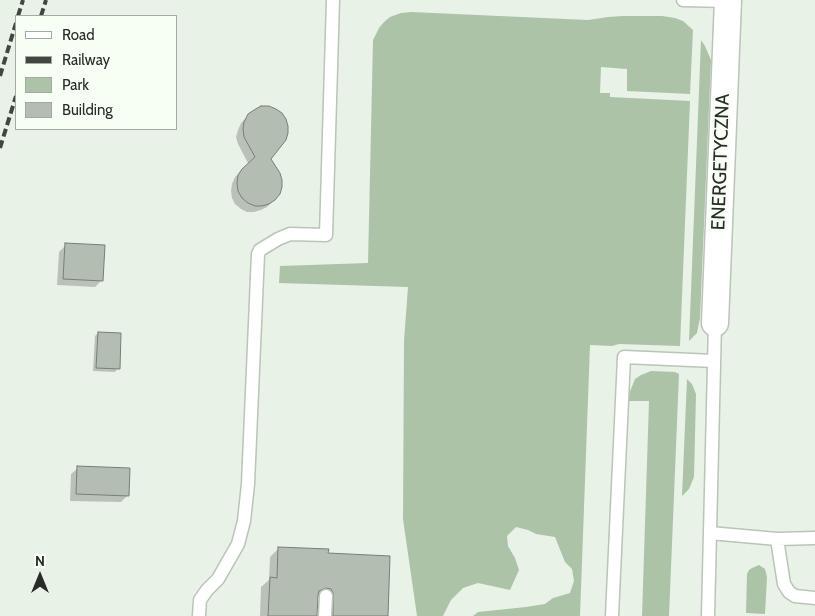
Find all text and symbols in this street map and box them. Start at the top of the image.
legend [15,15,178,130]
text: Road [62,26,95,44]
text: Railway [62,51,110,69]
text: Park [62,76,89,94]
street label: ENERGETYCZNA [707,93,735,231]
text: Building [62,101,113,119]
north arrow [15,551,65,601]
text: N [35,552,45,570]

